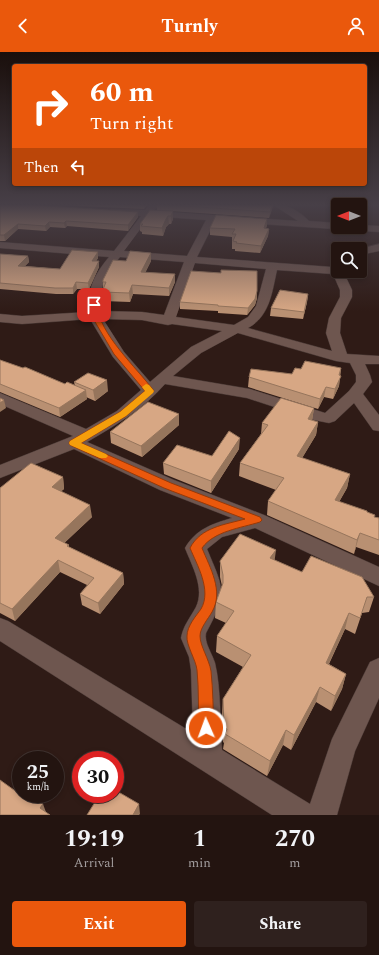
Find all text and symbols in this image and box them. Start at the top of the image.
text: Turnly [161,13,218,40]
icon: back [12,15,34,37]
icon: person [345,15,367,37]
text: 60 m [90,71,154,114]
icon: right [24,80,76,132]
text: Turn right [90,110,173,137]
text: Then [24,156,59,179]
icon: left [67,156,89,178]
north arrow [331,198,367,234]
map controls [331,198,367,278]
button: search [331,242,367,278]
pin [77,288,111,322]
icon: arrive [83,294,105,316]
position arrow [185,707,227,749]
speed limit sign: 30 [72,751,124,803]
text: 25 [27,757,49,787]
text: km/h [27,779,49,795]
text: 19:19 [64,821,124,857]
text: 1 [193,821,206,857]
text: 270 [275,821,315,857]
text: Arrival [74,853,114,873]
text: min [188,853,211,873]
text: m [289,853,300,873]
button: Exit [12,901,186,947]
button: Share [194,901,367,947]

